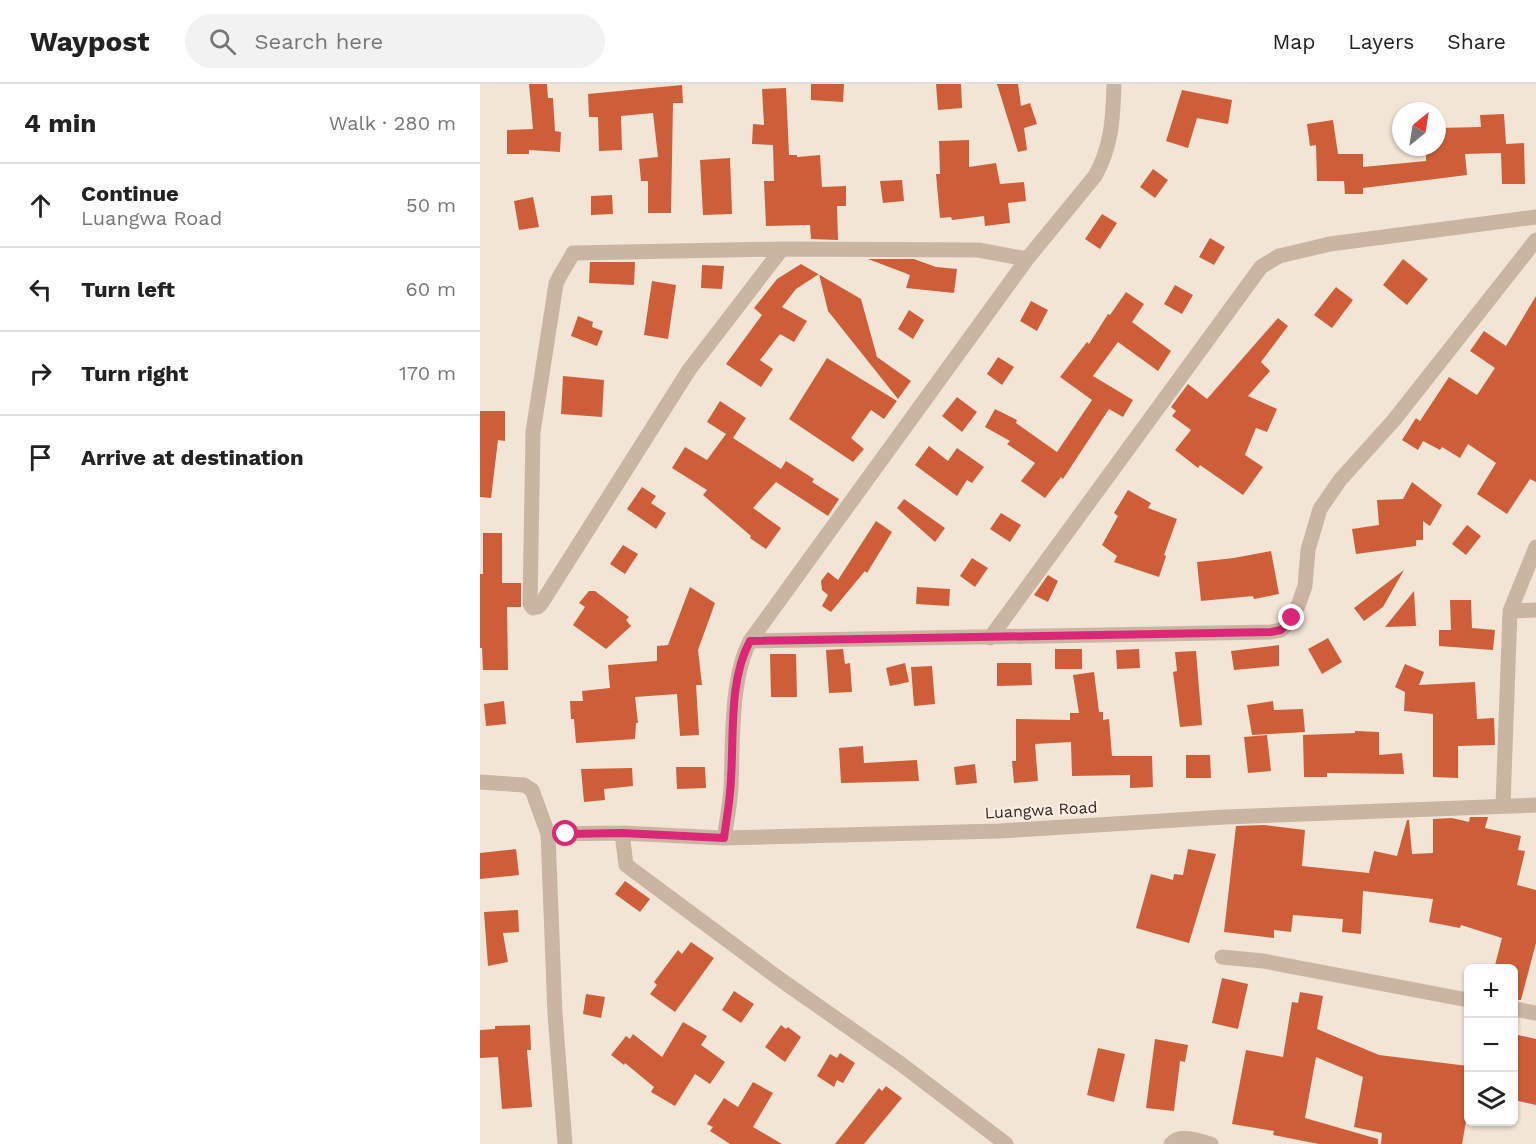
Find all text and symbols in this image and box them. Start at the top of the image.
search box [185,14,605,68]
text: Waypost [30,25,149,58]
icon: search [206,25,239,58]
text: Search here [254,29,383,54]
text: Map [1272,29,1315,54]
text: Layers [1348,29,1414,54]
text: Share [1447,29,1506,54]
north arrow [1392,102,1446,156]
text: 4 min [24,108,96,138]
text: Walk · 280 m [329,111,456,135]
text: Continue [81,181,179,206]
icon: ahead [24,189,57,222]
text: 50 m [406,193,456,217]
text: Luangwa Road [81,206,222,230]
icon: left [24,273,57,306]
text: Turn left [81,277,175,302]
text: 60 m [406,277,456,301]
icon: right [24,357,57,390]
text: Turn right [81,361,188,386]
text: 170 m [399,361,456,385]
icon: arrive [24,441,57,474]
text: Arrive at destination [81,445,304,470]
route end [1278,604,1304,630]
street label: Luangwa Road [984,798,1098,822]
route start [552,820,578,846]
map controls [1464,964,1518,1126]
button: + [1464,964,1518,1018]
button: − [1464,1018,1518,1072]
button: layers [1464,1072,1518,1126]

